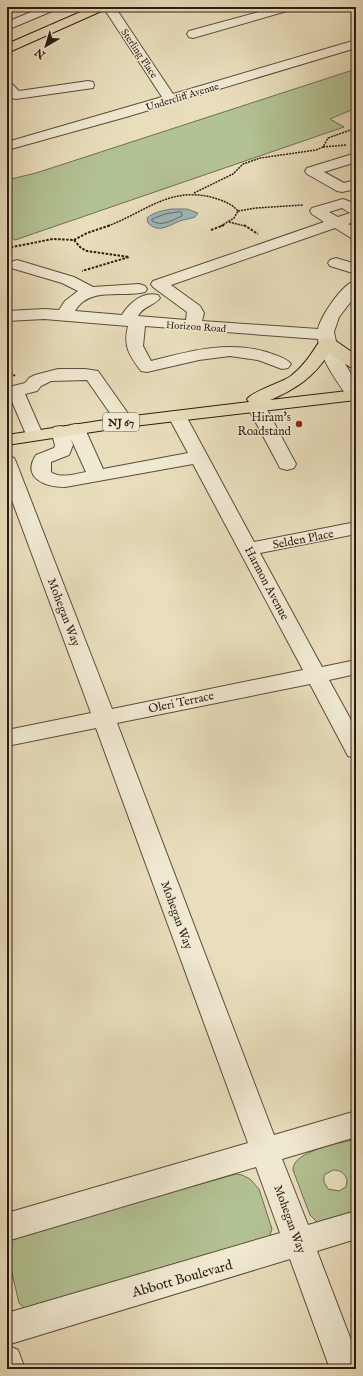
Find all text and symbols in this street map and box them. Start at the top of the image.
north arrow [26,26,66,66]
street label: Sterling Place [117,27,160,81]
text: N [32,44,49,62]
street label: Undercliff Avenue [144,80,221,115]
street label: Horizon Road [165,319,227,336]
place label: Hiram's Roadstand [238,410,292,439]
road number: NJ 67 [103,413,139,431]
marker: Hiram's Roadstand [294,419,304,429]
street label: Selden Place [271,526,335,553]
street label: Harmon Avenue [241,544,292,623]
street label: Mohegan Way [44,576,83,648]
street label: Oleri Terrace [147,688,216,717]
street label: Mohegan Way [157,879,196,952]
street label: Mohegan Way [270,1183,309,1256]
street label: Abbott Boulevard [129,1256,235,1302]

